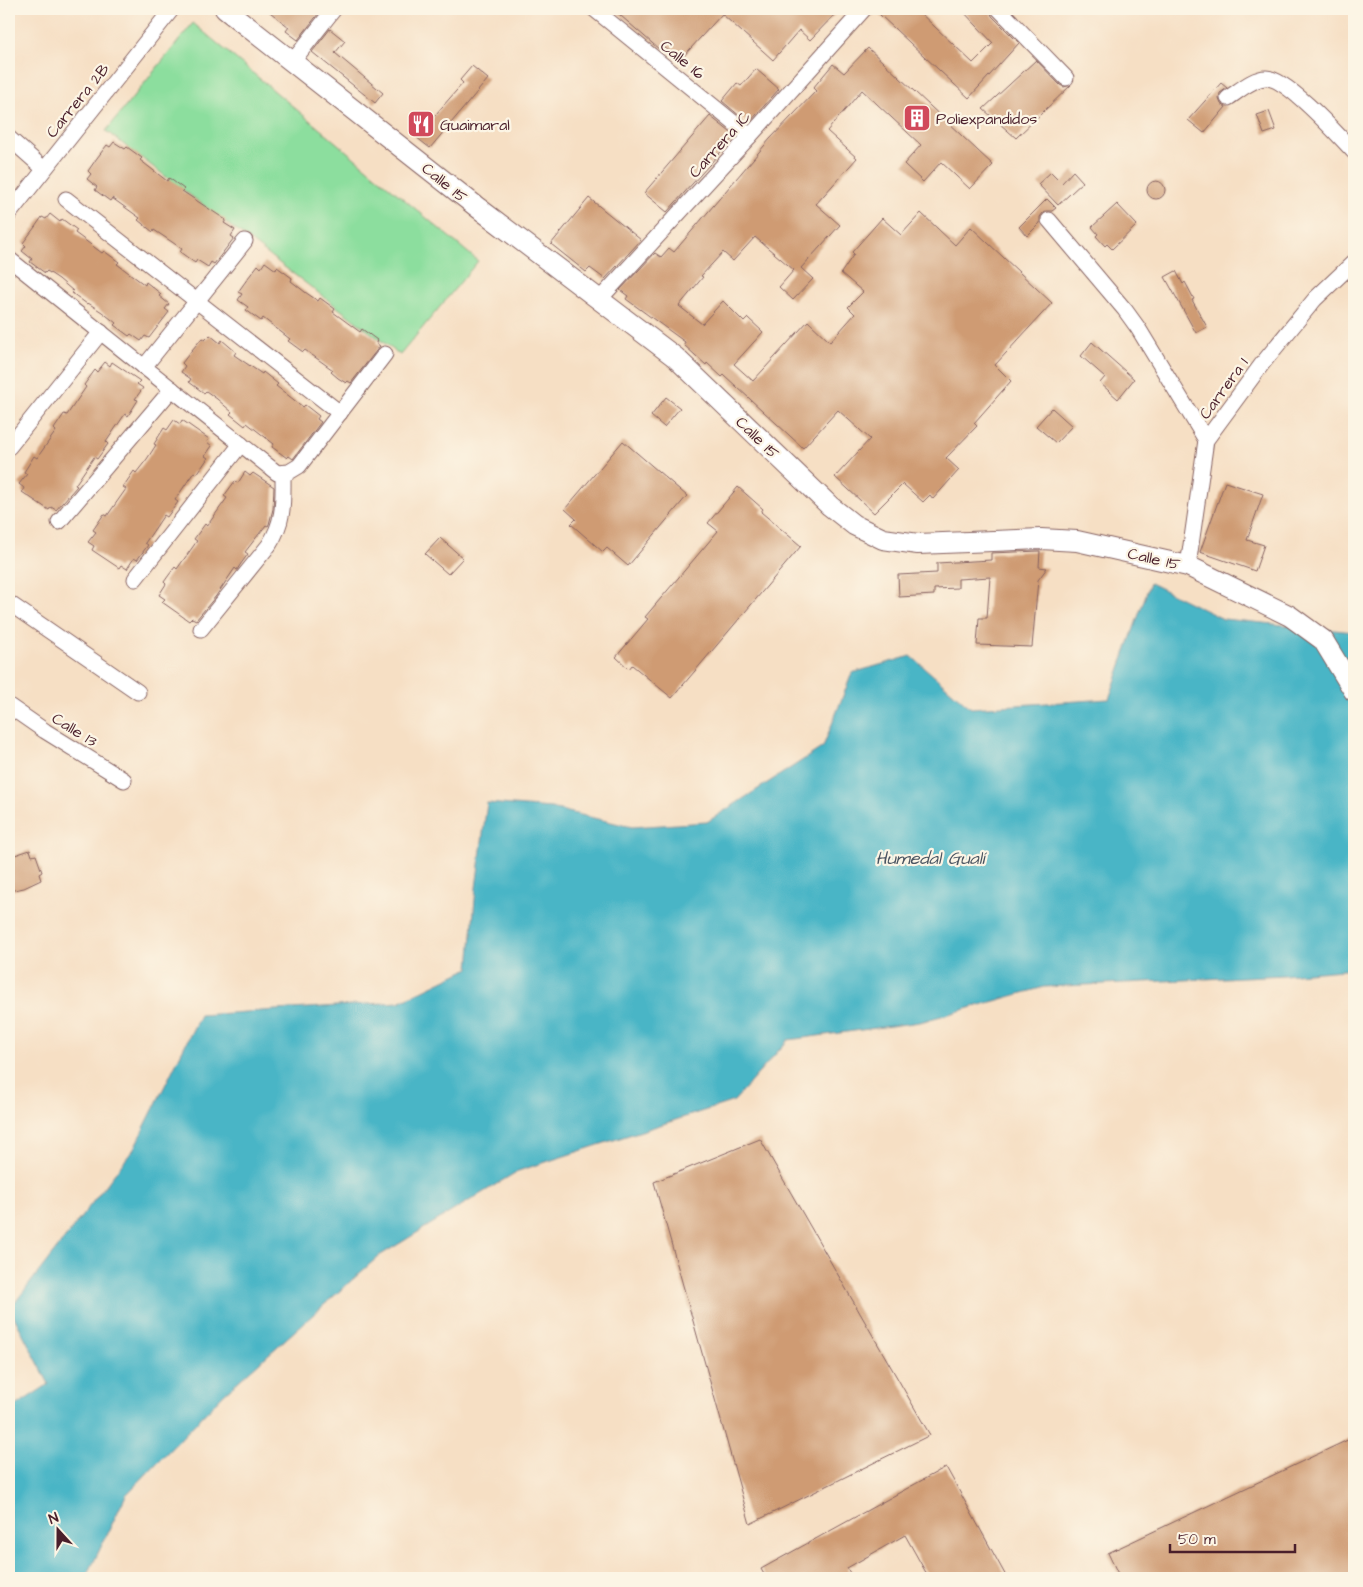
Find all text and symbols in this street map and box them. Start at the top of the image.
street label: Calle 16 [655,35,709,85]
street label: Carrera 2B [41,58,115,142]
building icon: Poliexpandidos [902,103,932,133]
street label: Carrera 1C [684,107,756,183]
place label: Poliexpandidos [936,108,1037,130]
restaurant icon: Guaimaral [406,109,436,139]
place label: Guaimaral [440,114,510,136]
street label: Calle 15 [417,158,472,208]
street label: Carrera 1 [1194,353,1254,424]
street label: Calle 15 [731,411,784,464]
street label: Calle 15 [1126,542,1183,576]
street label: Calle 13 [48,707,101,752]
water label: Humedal Gualí [876,846,988,871]
north arrow [32,1504,82,1554]
text: N [46,1508,62,1530]
scale bar [1170,1522,1296,1554]
text: 50 m [1178,1529,1216,1550]

